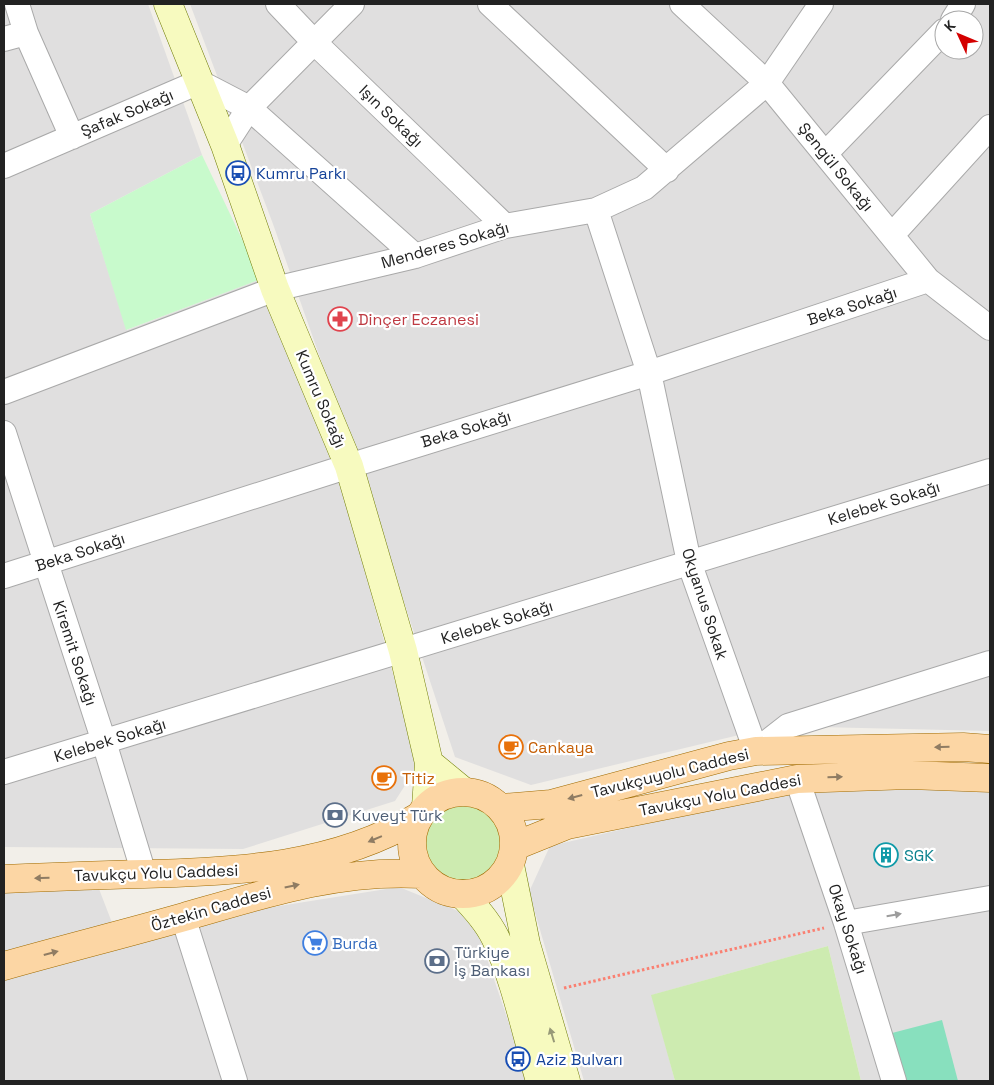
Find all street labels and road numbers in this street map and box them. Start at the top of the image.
street label: Işın Sokağı [354,80,428,152]
street label: Şafak Sokağı [77,84,177,142]
street label: Şengül Sokağı [794,118,878,216]
street label: Menderes Sokağı [379,217,511,273]
street label: Beka Sokağı [804,282,900,330]
street label: Kumru Sokağı [291,347,351,451]
street label: Beka Sokağı [418,405,514,453]
street label: Kelebek Sokağı [825,476,943,530]
street label: Beka Sokağı [32,528,128,576]
street label: Okyanus Sokak [677,545,733,663]
street label: Kelebek Sokağı [438,595,556,649]
street label: Kiremit Sokağı [48,598,102,708]
street label: Kelebek Sokağı [51,713,169,767]
street label: Tavukçuyolu Caddesi [589,743,751,803]
street label: Tavukçu Yolu Caddesi [637,769,803,821]
street label: Tavukçu Yolu Caddesi [73,860,239,886]
street label: Okay Sokağı [824,881,872,977]
street label: Öztekin Caddesi [149,882,273,936]

